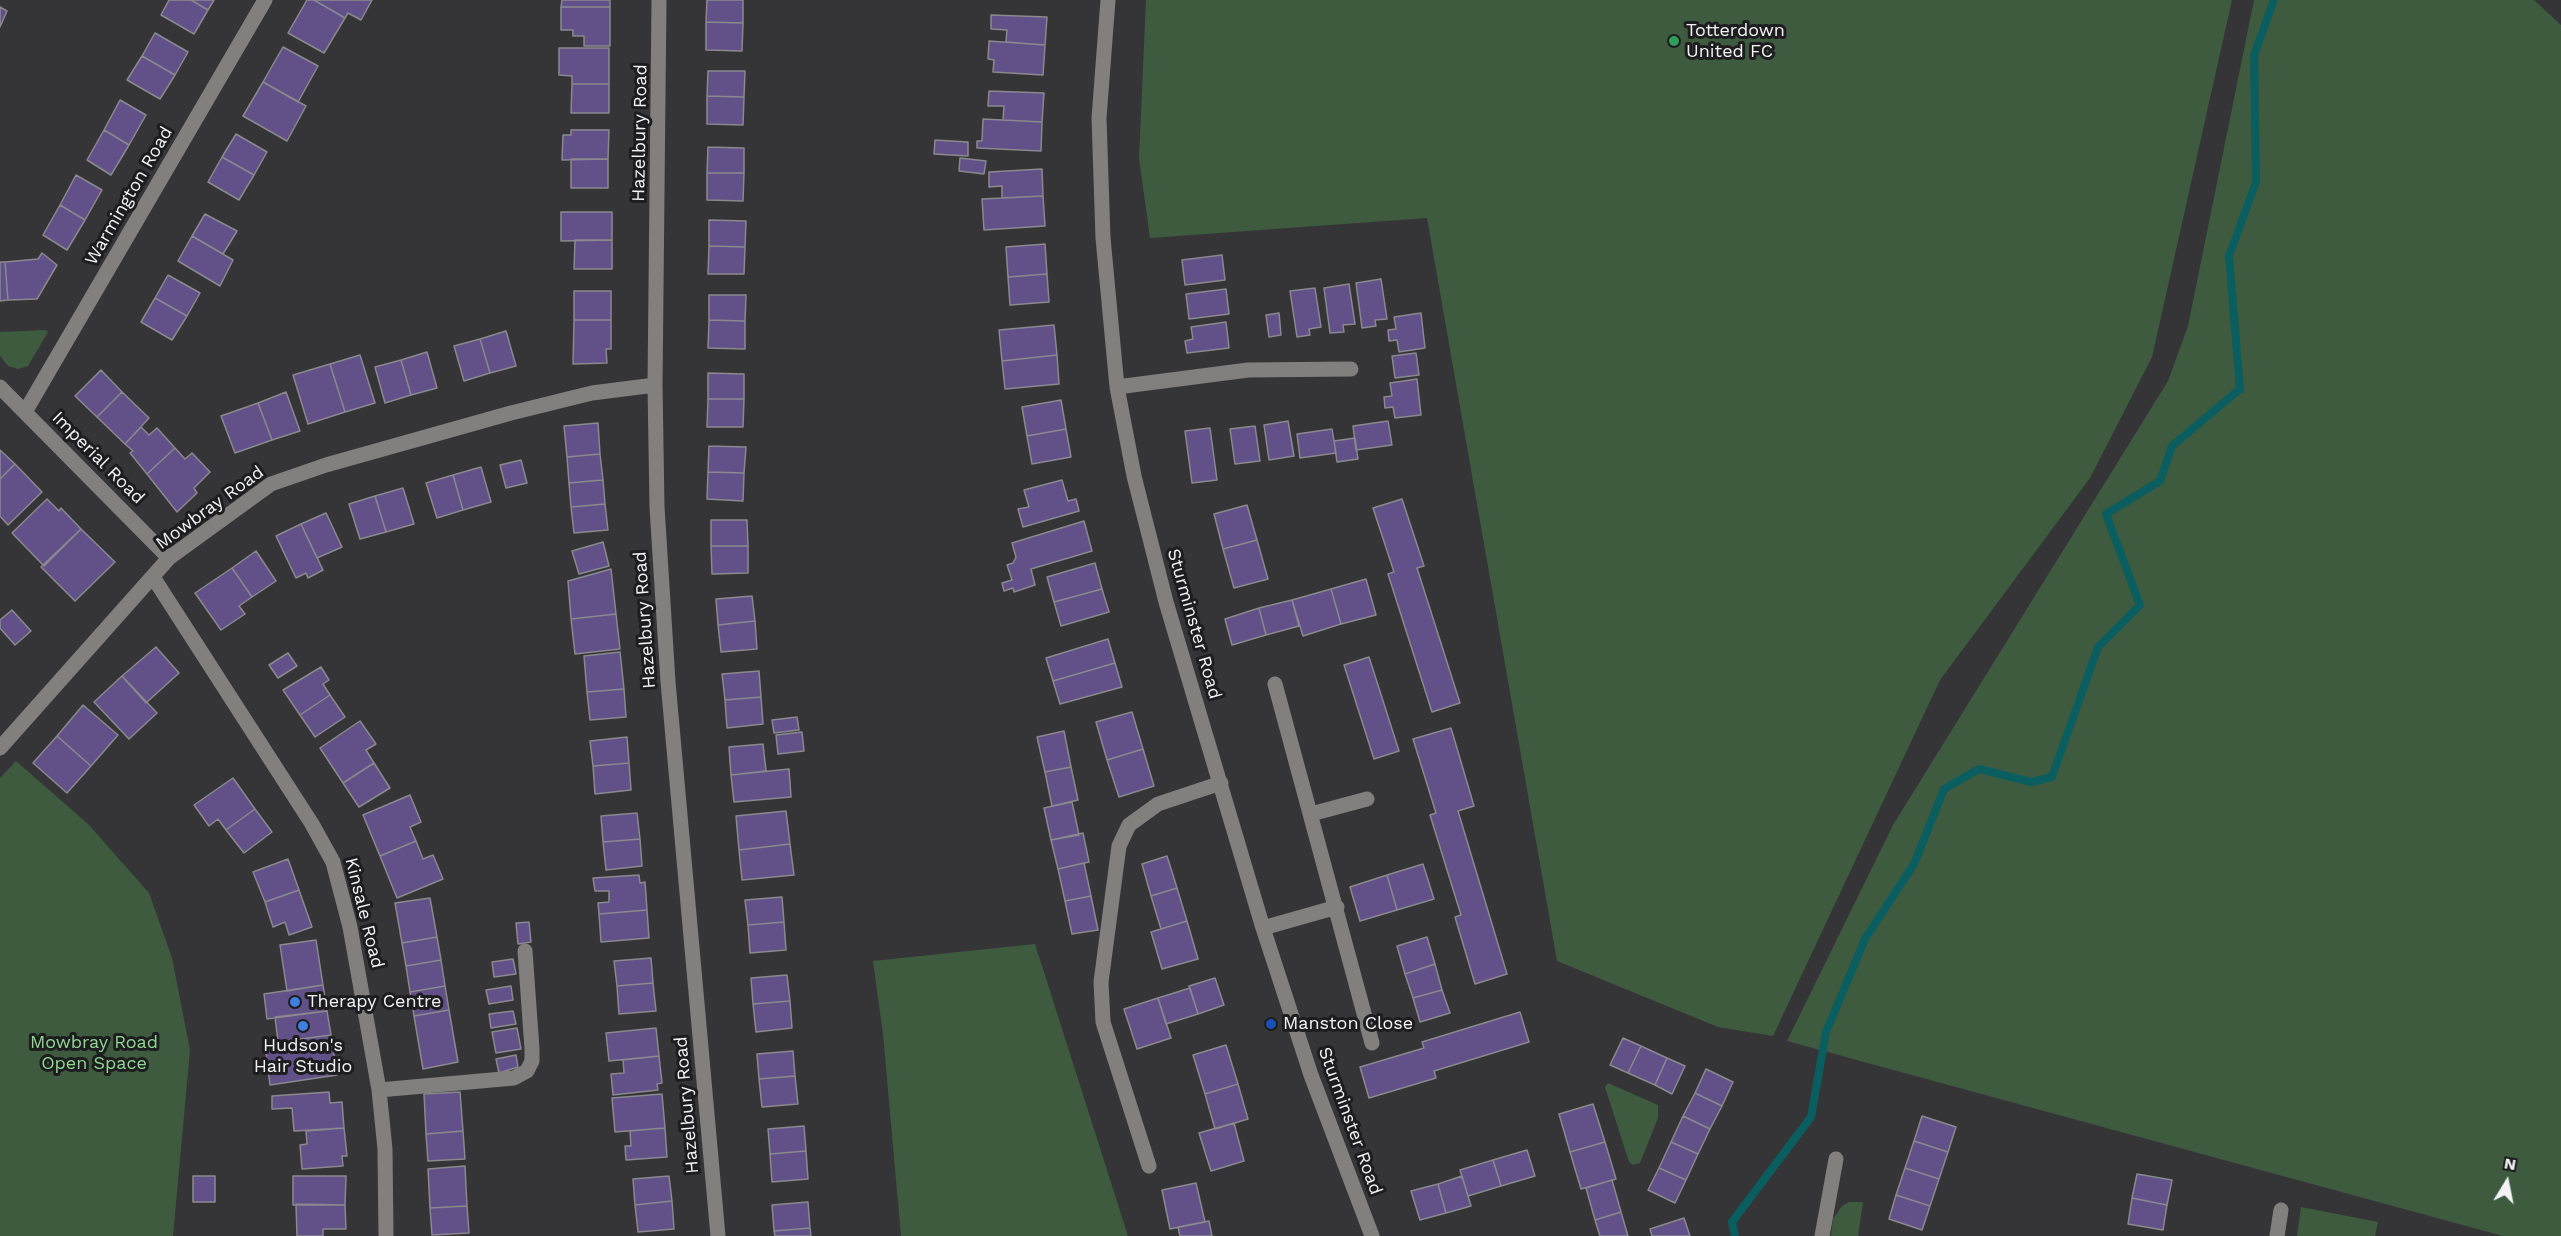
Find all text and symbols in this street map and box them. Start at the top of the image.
place label: Totterdown United FC [1686,20,1785,63]
marker: Totterdown United FC [1667,34,1681,48]
street label: Hazelbury Road [628,64,652,202]
street label: Warmington Road [81,123,177,269]
street label: Imperial Road [47,407,149,509]
street label: Mowbray Road [152,462,268,554]
street label: Sturminster Road [1162,546,1226,702]
street label: Hazelbury Road [629,551,661,689]
street label: Kinsale Road [340,855,388,971]
place label: Therapy Centre [307,991,441,1013]
marker: Therapy Centre [288,995,302,1009]
place label: Manston Close [1283,1013,1413,1035]
marker: Manston Close [1264,1017,1278,1031]
marker: Hudson's Hair Studio [296,1019,310,1033]
park label: Mowbray Road Open Space [30,1032,158,1074]
place label: Hudson's Hair Studio [254,1035,352,1078]
street label: Hazelbury Road [670,1035,704,1175]
street label: Sturminster Road [1313,1044,1387,1198]
north arrow [2477,1152,2537,1212]
text: N [2503,1153,2518,1174]

